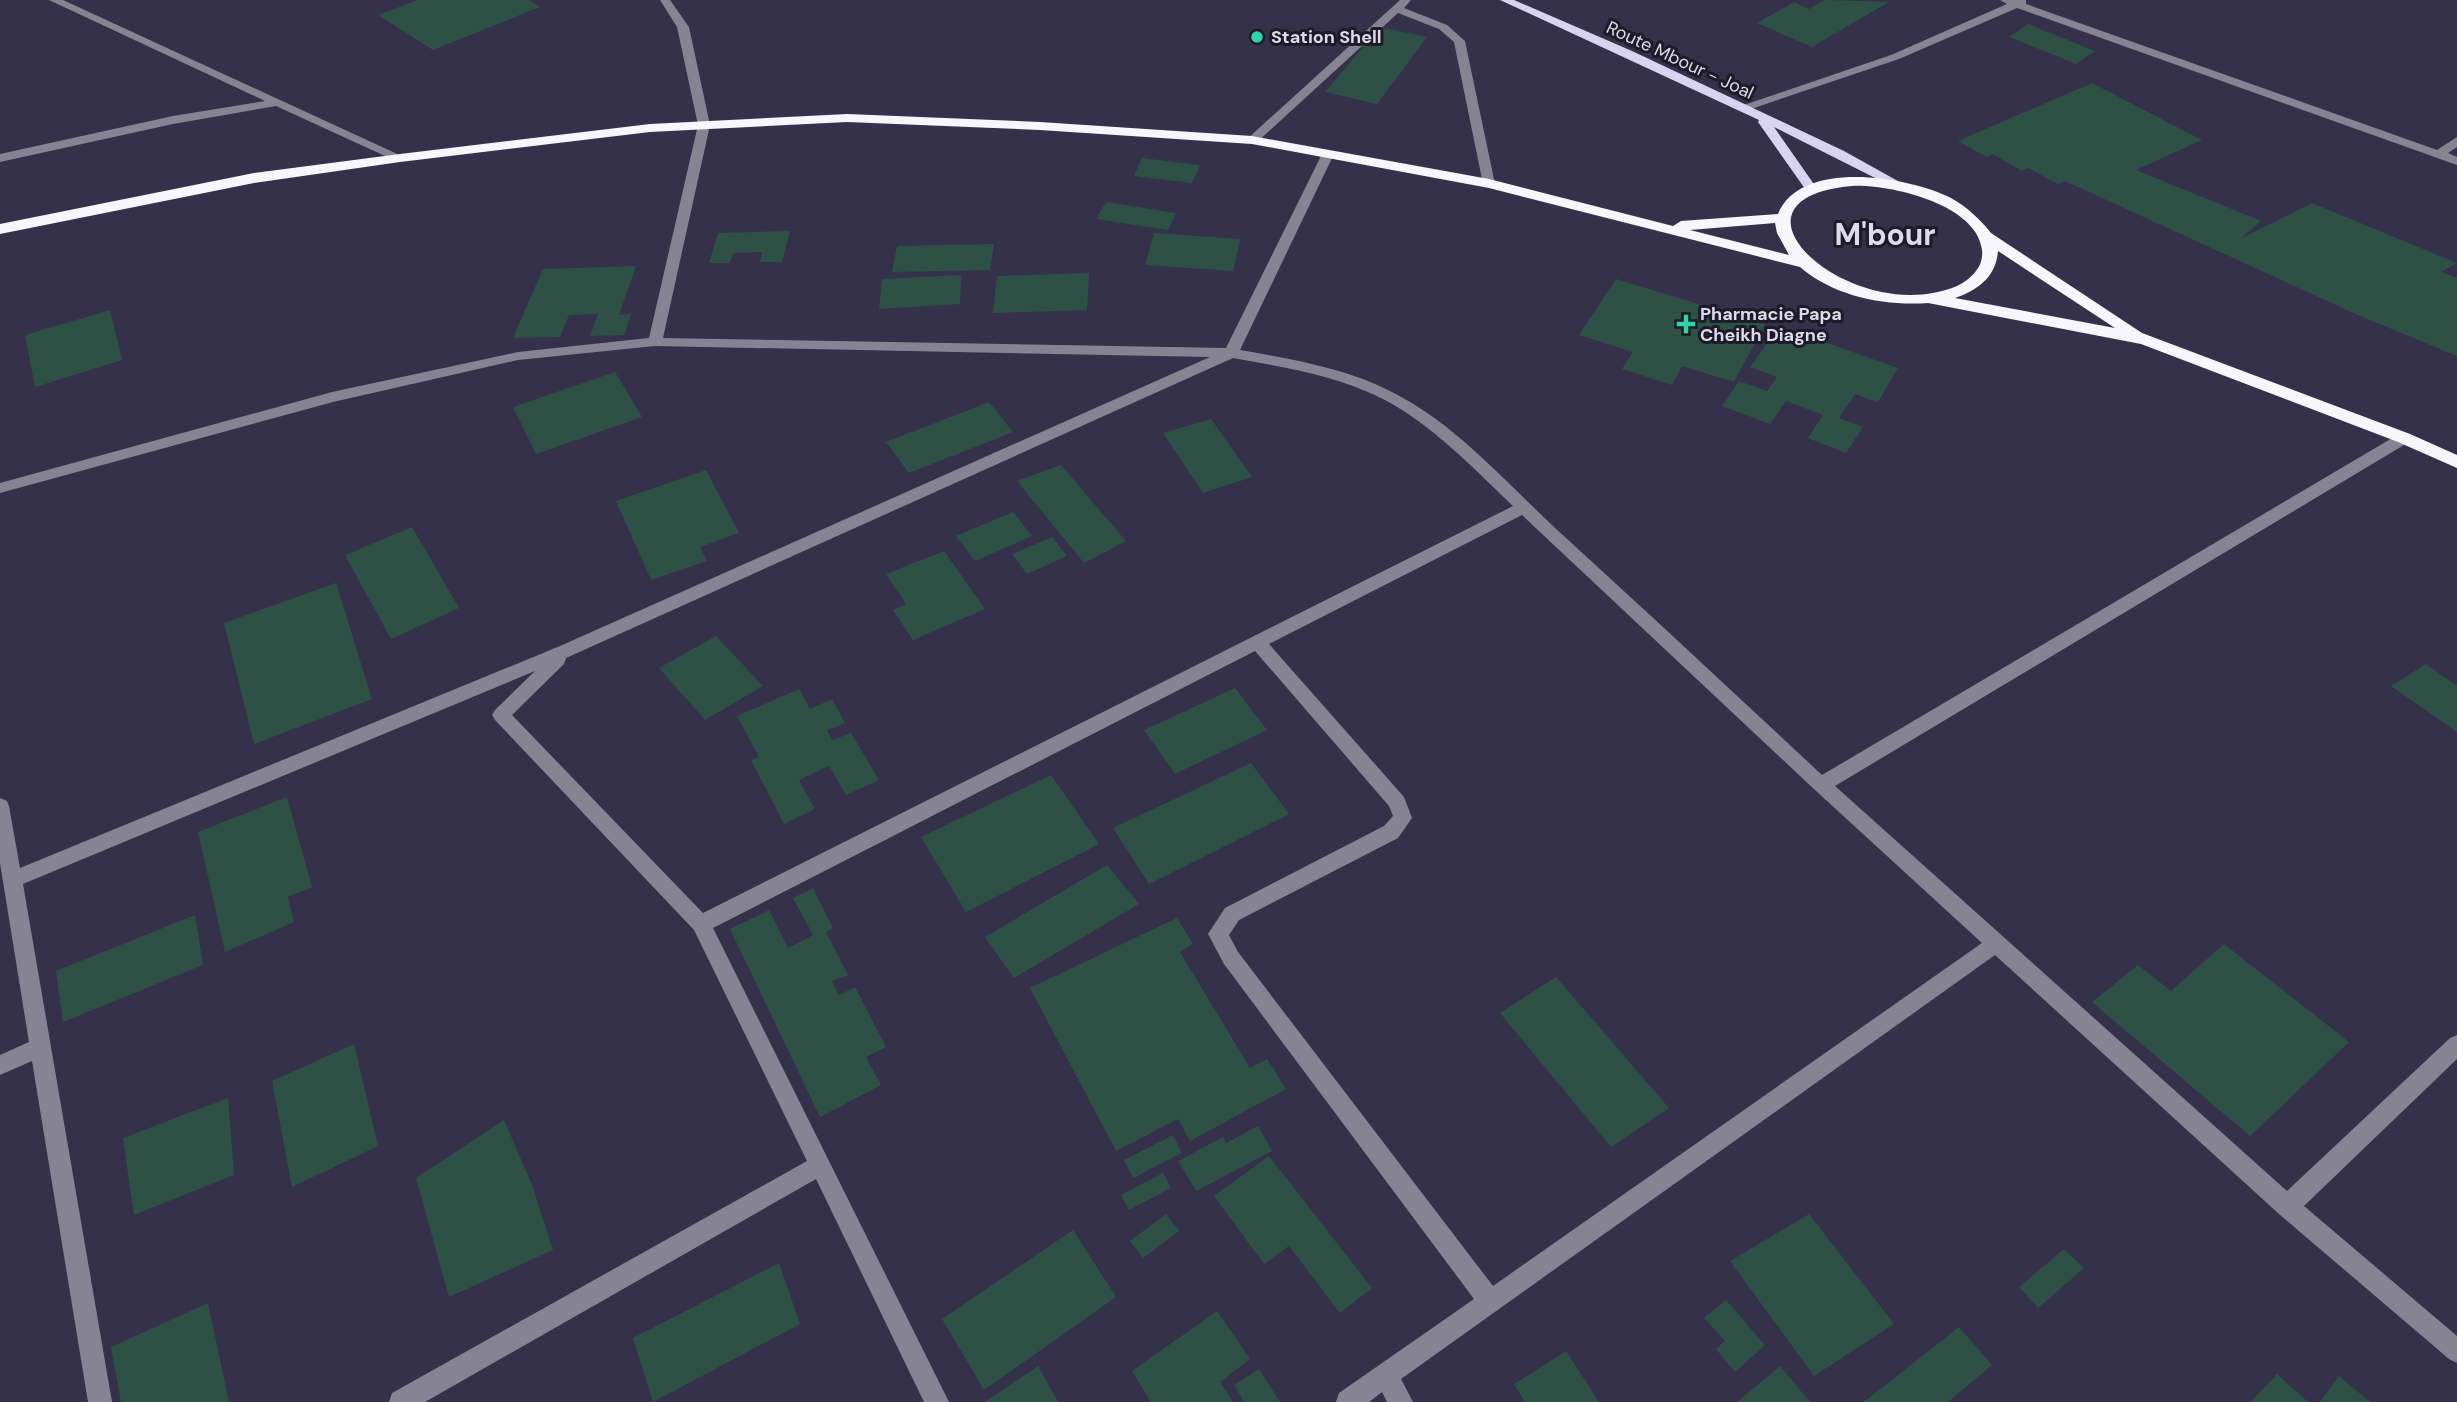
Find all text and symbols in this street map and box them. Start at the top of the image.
street label: Route Mbour - Joal [1603,15,1757,105]
place label: Station Shell [1271,25,1382,49]
marker: Station Shell [1249,29,1265,45]
district label: M'bour [1834,215,1936,254]
place label: Pharmacie Papa Cheikh Diagne [1700,302,1842,347]
marker: Pharmacie Papa Cheikh Diagne [1678,316,1694,332]

